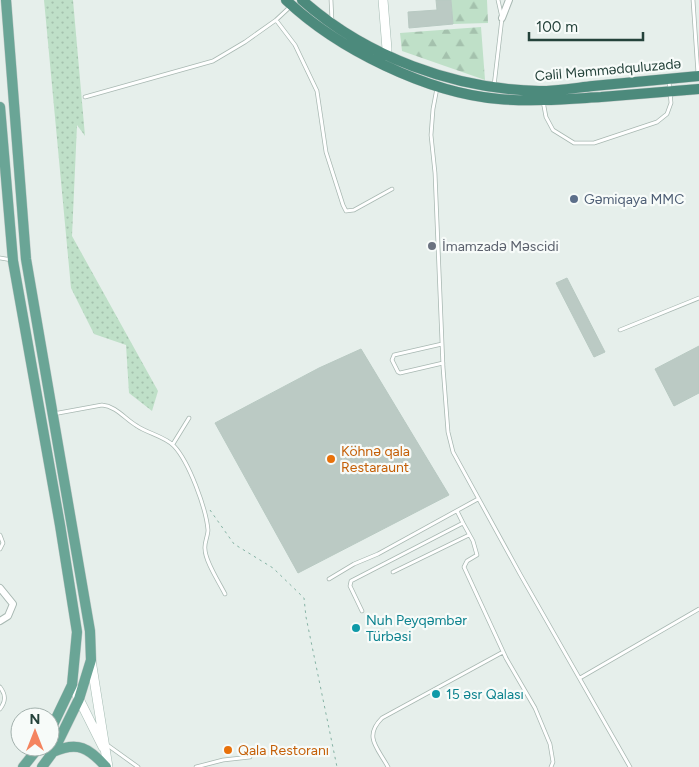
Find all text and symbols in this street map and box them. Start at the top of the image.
scale bar [529,10,643,42]
text: 100 m [536,18,578,36]
street label: Cəlil Məmmədquluzadə [534,55,682,85]
place label: Gəmiqaya MMC [584,191,684,208]
marker: Gəmiqaya MMC [568,193,580,205]
place label: İmamzadə Məscidi [442,238,559,255]
marker: İmamzadə Məscidi [426,240,438,252]
place label: Köhnə qala Restaraunt [341,443,410,476]
marker: Köhnə qala Restaraunt [325,453,337,465]
place label: Nuh Peyqəmbər Türbəsi [366,612,467,645]
marker: Nuh Peyqəmbər Türbəsi [350,622,362,634]
place label: 15 əsr Qalası [446,686,524,703]
marker: 15 əsr Qalası [430,688,442,700]
north arrow [10,707,60,757]
text: N [30,711,40,728]
place label: Qala Restoranı [238,742,329,759]
marker: Qala Restoranı [222,744,234,756]

